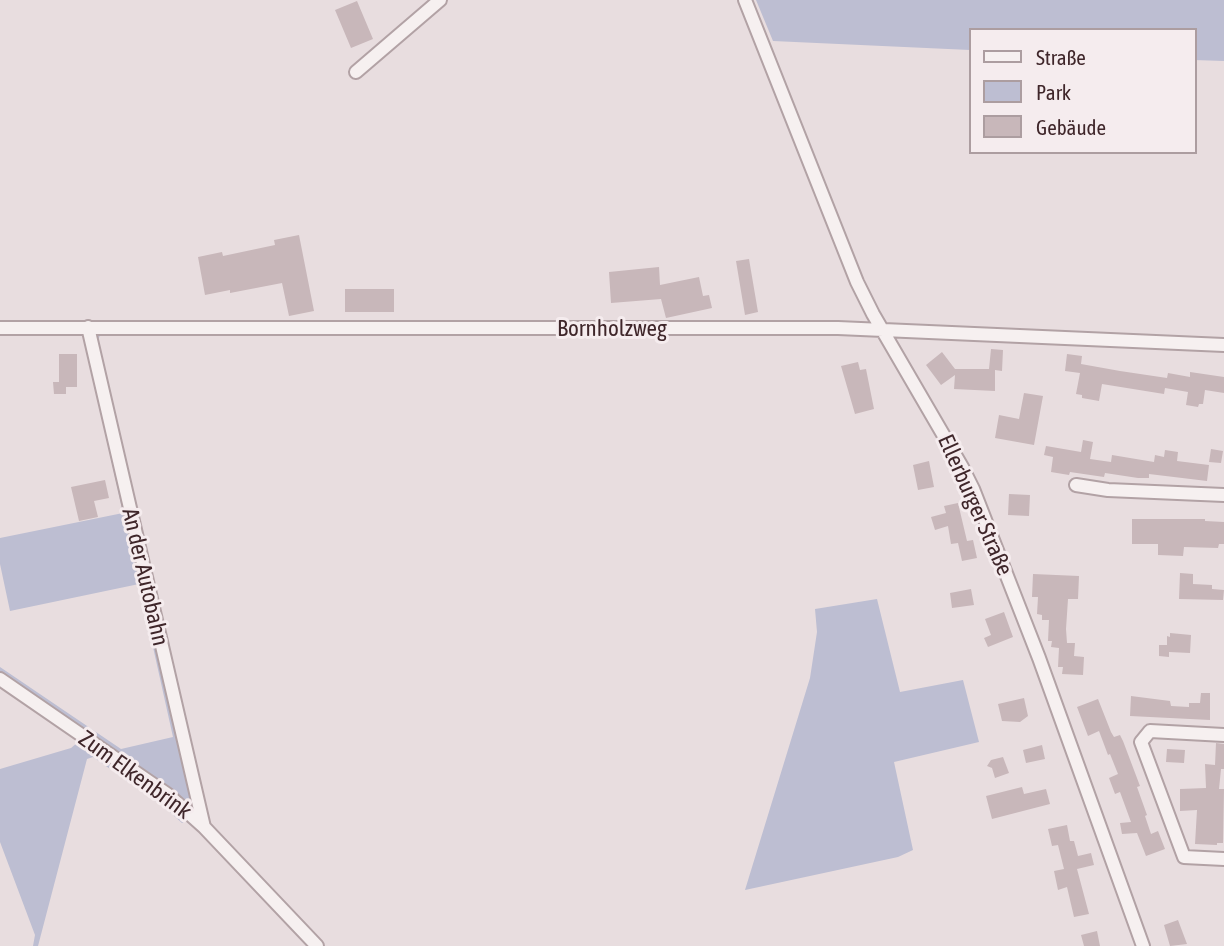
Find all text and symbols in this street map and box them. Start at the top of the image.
legend [968,28,1196,154]
text: Straße [1036,45,1086,69]
text: Park [1036,80,1071,104]
text: Gebäude [1036,115,1106,139]
street label: Bornholzweg [557,315,667,343]
street label: Ellerburger Straße [932,430,1018,580]
street label: An der Autobahn [116,506,174,648]
street label: Zum Elkenbrink [73,725,197,825]

